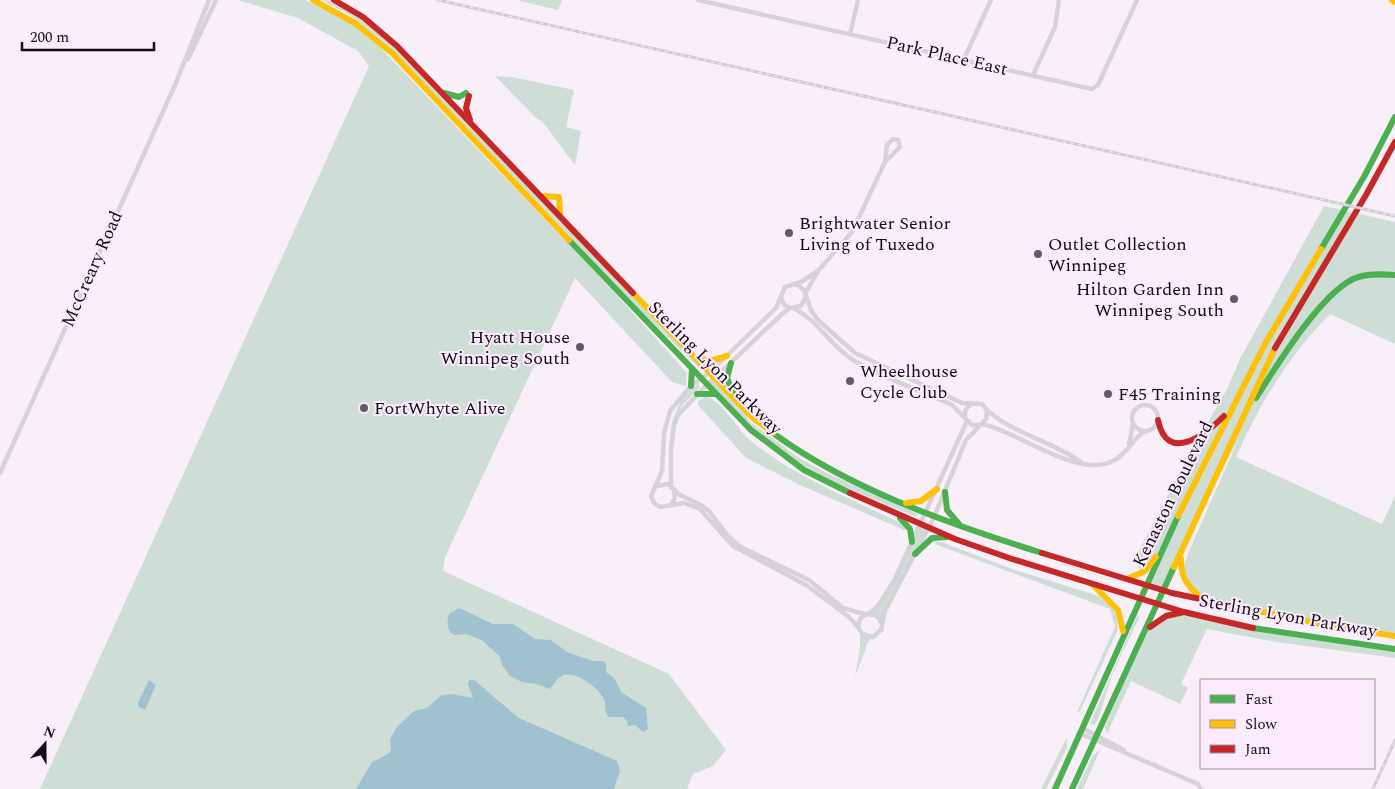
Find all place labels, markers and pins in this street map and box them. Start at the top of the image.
place label: Brightwater Senior Living of Tuxedo [799,210,951,258]
marker: Brightwater Senior Living of Tuxedo [783,227,795,239]
place label: Outlet Collection Winnipeg [1048,231,1187,279]
marker: Outlet Collection Winnipeg [1032,248,1044,260]
place label: Hilton Garden Inn Winnipeg South [1076,276,1224,324]
marker: Hilton Garden Inn Winnipeg South [1228,293,1240,305]
place label: Hyatt House Winnipeg South [440,324,570,372]
marker: Hyatt House Winnipeg South [574,341,586,353]
place label: Wheelhouse Cycle Club [860,358,958,406]
marker: Wheelhouse Cycle Club [844,375,856,387]
place label: F45 Training [1118,381,1221,408]
marker: F45 Training [1102,388,1114,400]
place label: FortWhyte Alive [374,395,506,422]
marker: FortWhyte Alive [358,402,370,414]

